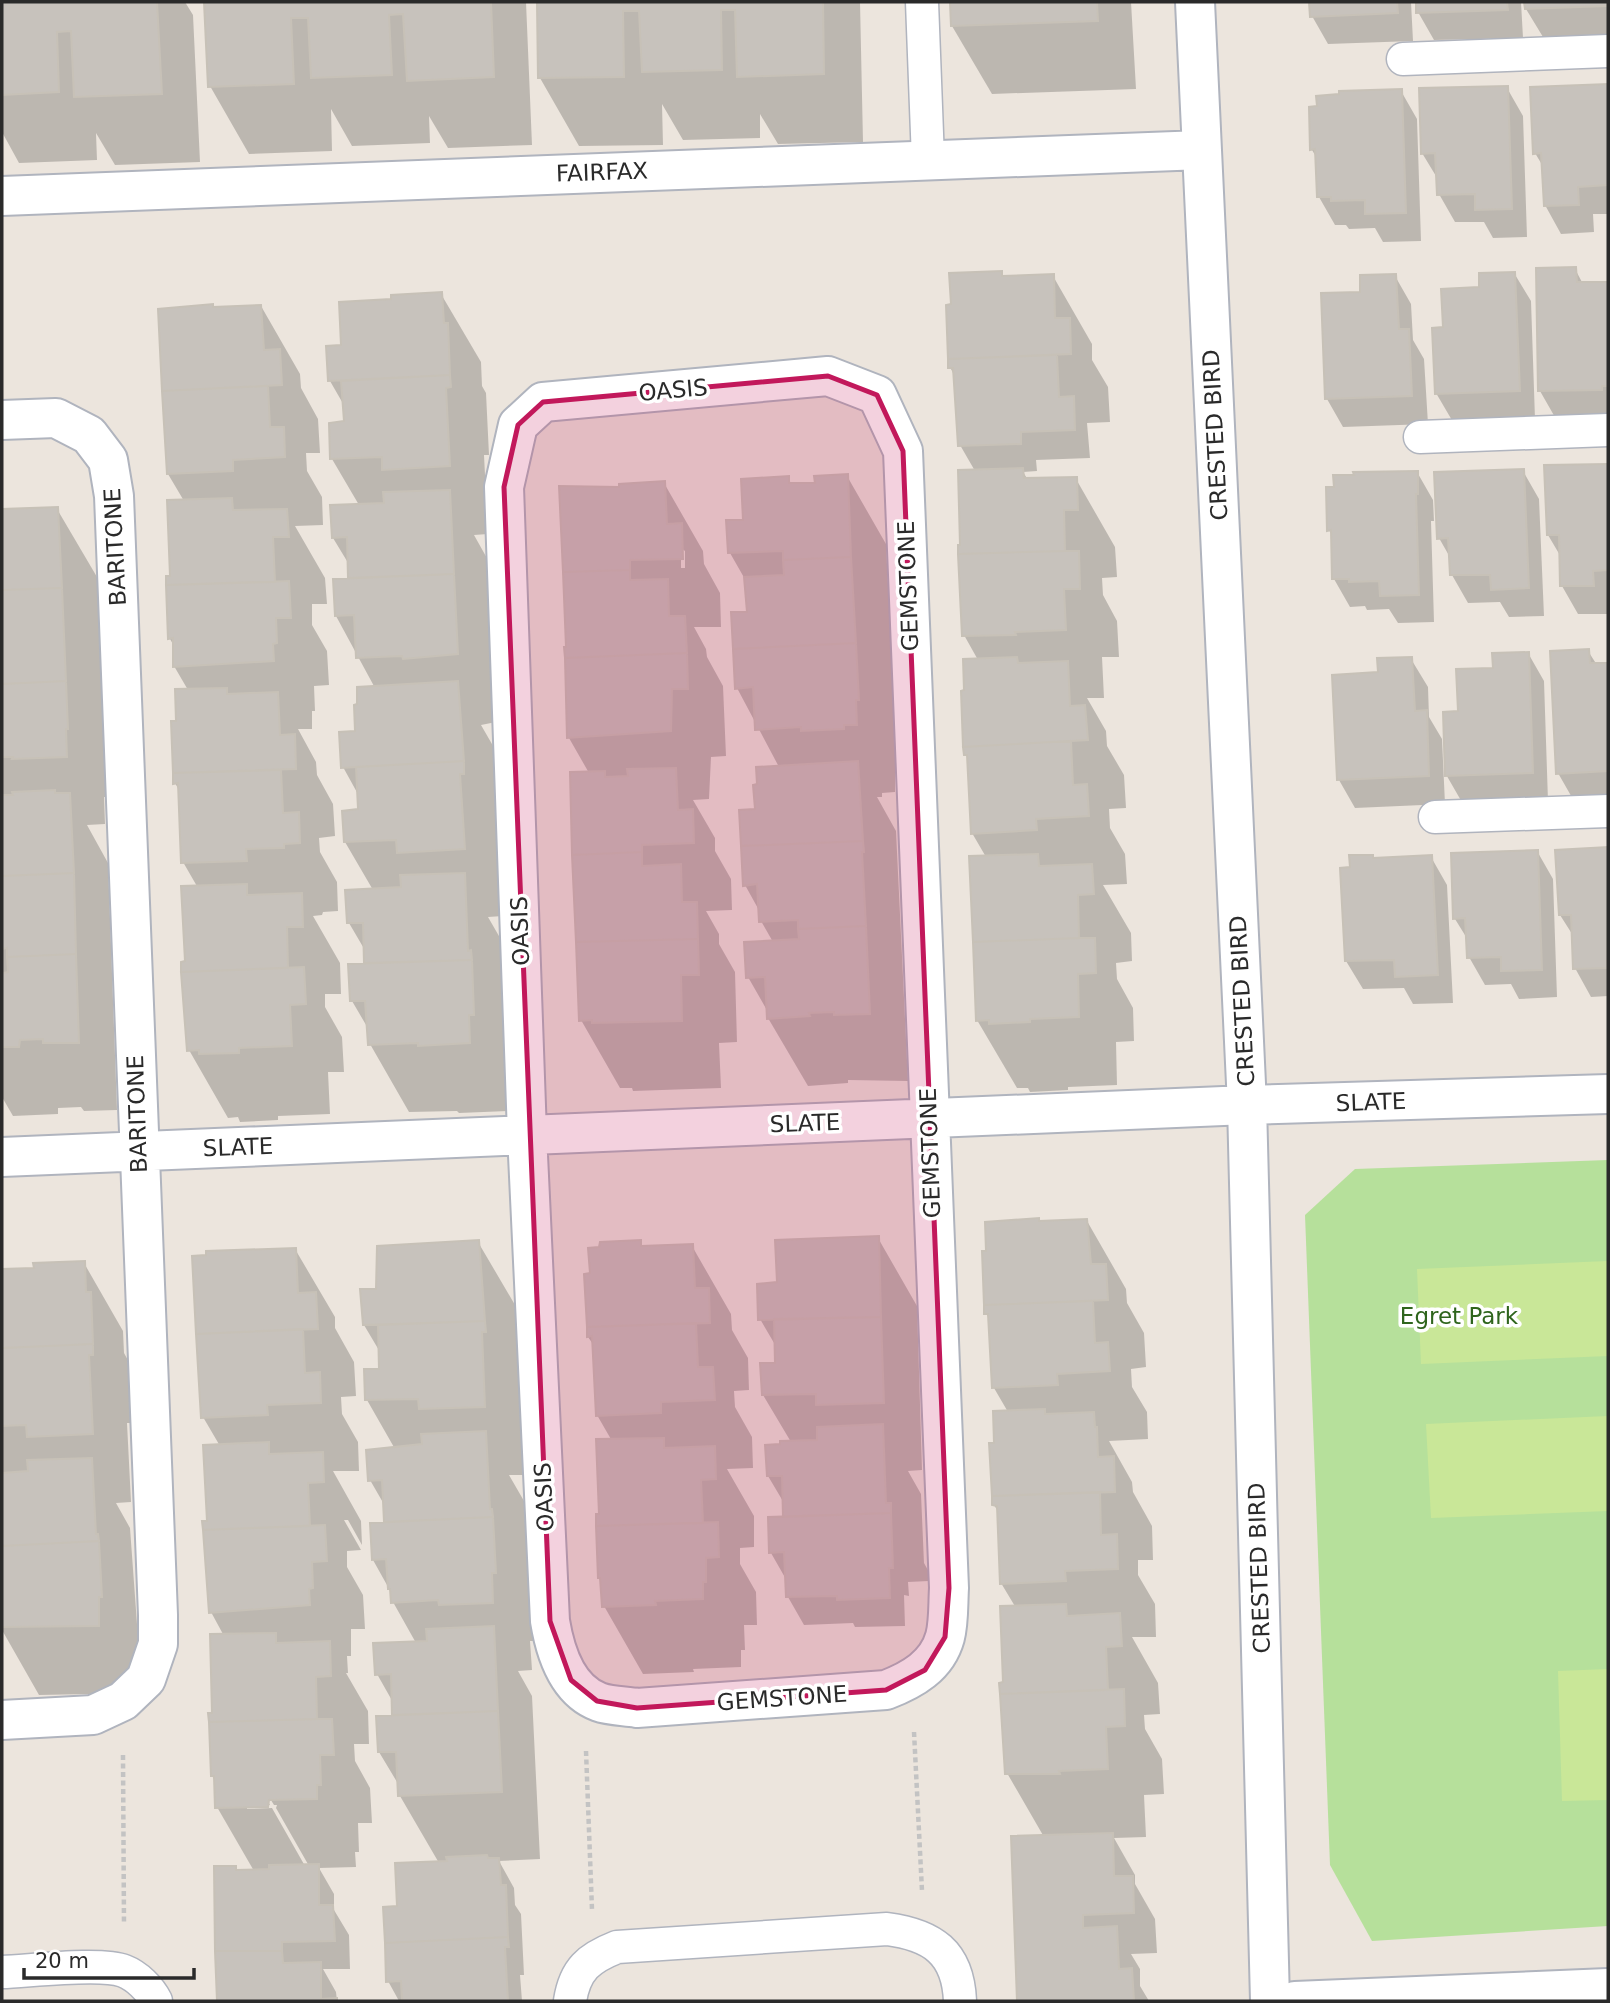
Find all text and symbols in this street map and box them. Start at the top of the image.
street label: FAIRFAX [555,157,649,187]
street label: CRESTED BIRD [1198,349,1232,521]
street label: OASIS [637,374,709,406]
street label: BARITONE [99,487,131,607]
street label: GEMSTONE [893,520,923,652]
street label: OASIS [506,896,534,966]
street label: CRESTED BIRD [1225,915,1259,1087]
street label: BARITONE [122,1054,152,1174]
street label: GEMSTONE [915,1087,945,1219]
street label: SLATE [1335,1088,1407,1116]
street label: SLATE [769,1109,841,1137]
street label: SLATE [202,1133,274,1161]
park label: Egret Park [1400,1303,1519,1329]
street label: OASIS [529,1462,559,1532]
street label: CRESTED BIRD [1243,1482,1275,1654]
street label: GEMSTONE [716,1680,848,1716]
scale bar [24,1937,194,1981]
text: 20 m [35,1949,89,1973]

